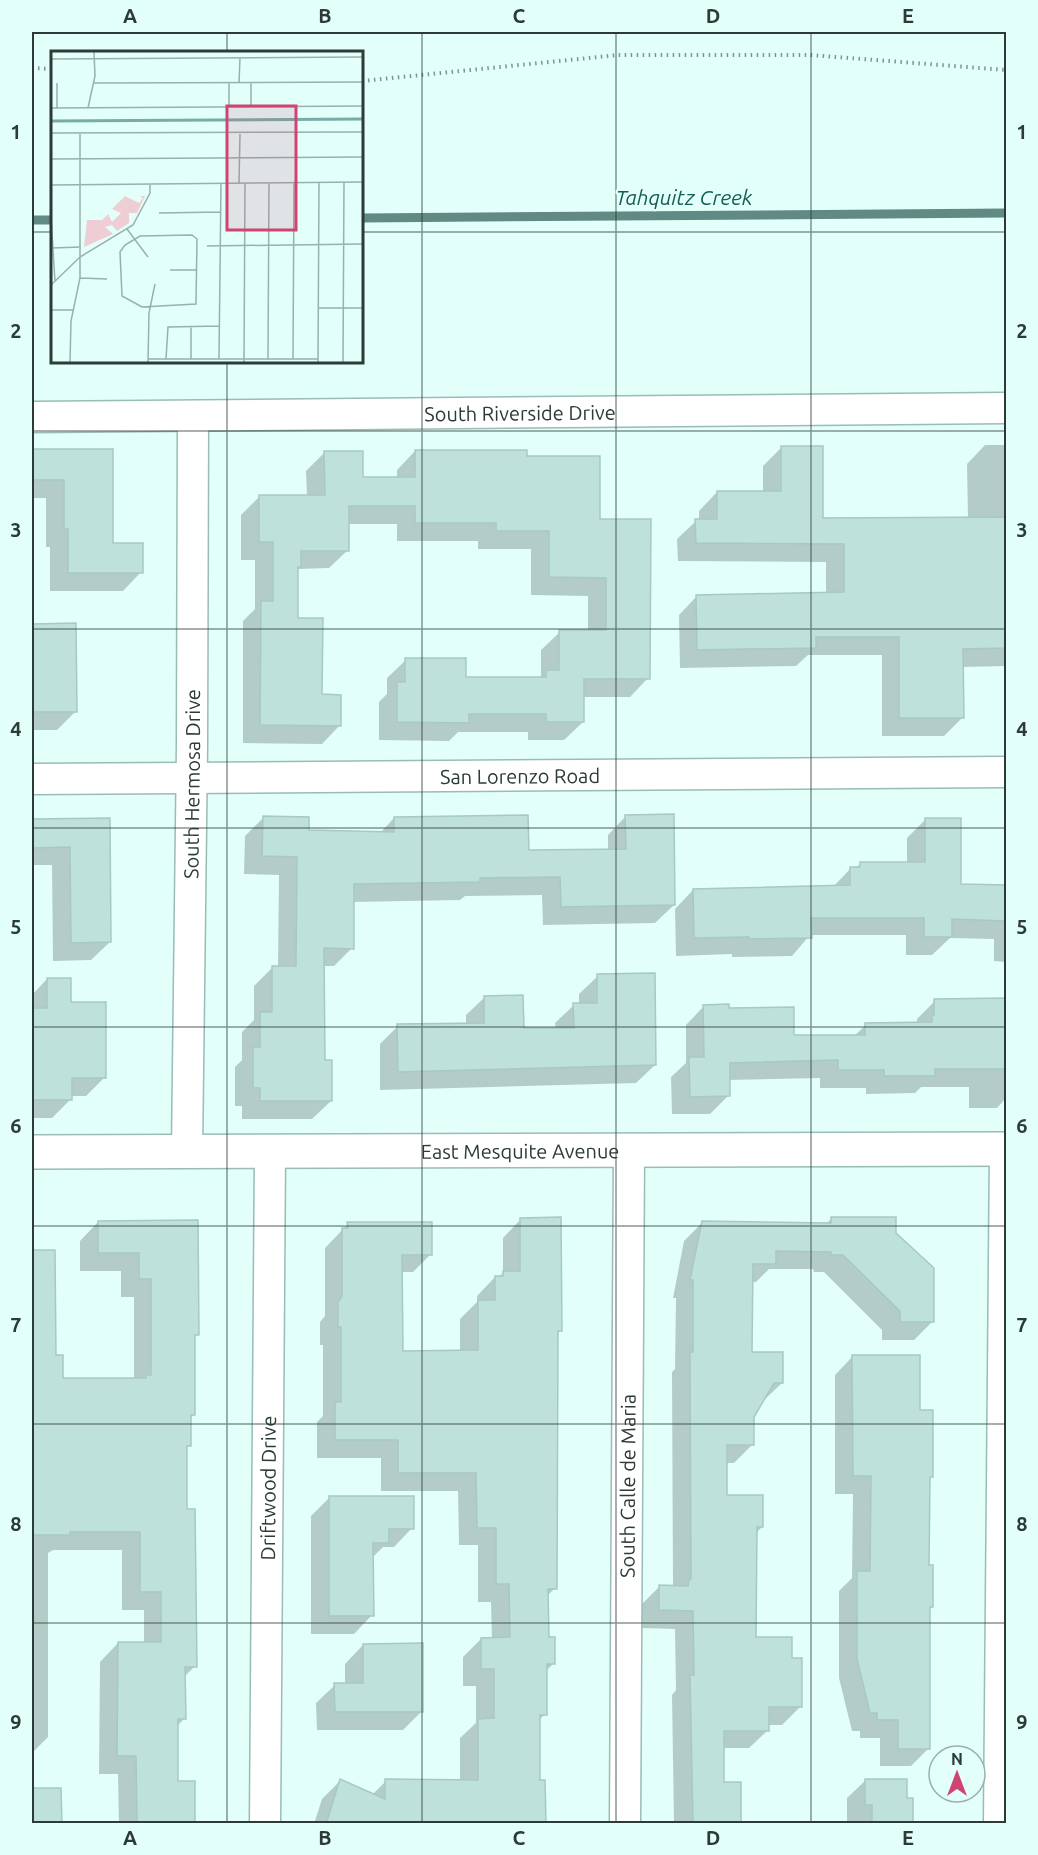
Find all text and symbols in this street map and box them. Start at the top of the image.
text: A [123,4,137,27]
text: B [318,4,332,27]
text: C [513,4,526,27]
text: D [706,4,720,27]
text: E [902,4,914,27]
inset map [51,51,363,363]
text: 1 [10,120,22,143]
text: 1 [1016,120,1028,143]
water label: Tahquitz Creek [615,185,753,209]
text: 2 [10,319,22,342]
text: 2 [1016,319,1028,342]
street label: South Riverside Drive [424,400,616,425]
text: 3 [10,518,22,541]
text: 3 [1016,518,1028,541]
street label: South Hermosa Drive [179,689,204,879]
text: 4 [10,717,22,740]
text: 4 [1016,717,1028,740]
street label: San Lorenzo Road [440,763,600,788]
text: 5 [10,915,22,938]
text: 5 [1016,915,1028,938]
text: 6 [10,1114,22,1137]
text: 6 [1016,1114,1028,1137]
street label: East Mesquite Avenue [421,1139,619,1162]
text: 7 [10,1313,22,1336]
text: 7 [1016,1313,1028,1336]
street label: South Calle de Maria [615,1394,639,1578]
street label: Driftwood Drive [255,1416,280,1560]
text: 8 [10,1512,22,1535]
text: 8 [1016,1512,1028,1535]
text: 9 [10,1710,22,1733]
text: 9 [1016,1710,1028,1733]
north arrow [927,1744,987,1804]
text: N [951,1750,963,1768]
text: A [123,1826,137,1849]
text: B [318,1826,332,1849]
text: C [513,1826,526,1849]
text: D [706,1826,720,1849]
text: E [902,1826,914,1849]

